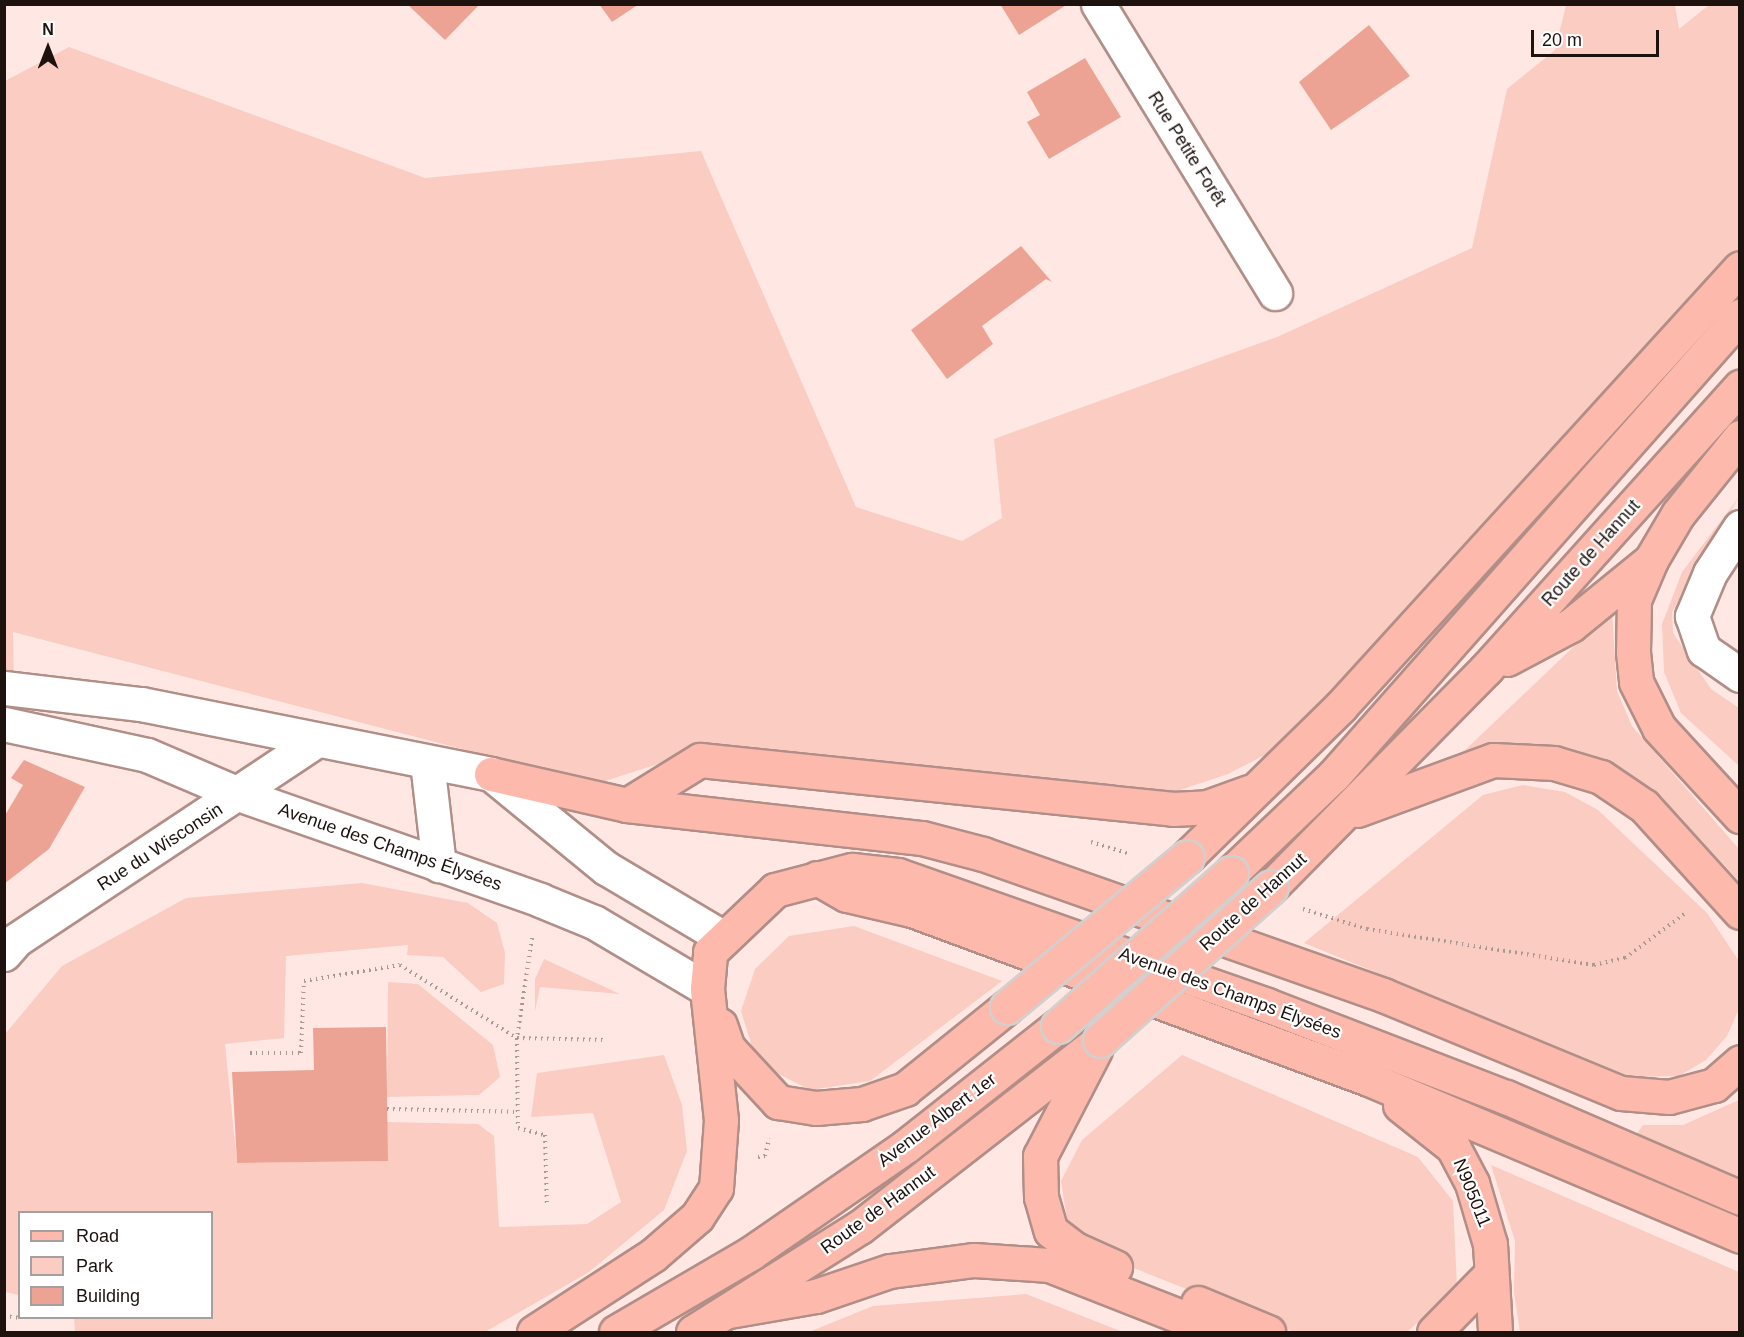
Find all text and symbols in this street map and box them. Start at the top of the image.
north arrow [18,18,78,78]
scale bar [1534,18,1662,56]
text: N [42,21,54,38]
text: 20 m [1542,30,1582,50]
street label: Rue Petite Forêt [1143,88,1231,210]
street label: Route de Hannut [1537,495,1645,611]
street label: Rue du Wisconsin [93,798,227,896]
street label: Avenue des Champs Élysées [275,799,505,895]
street label: Route de Hannut [1195,848,1311,956]
street label: Avenue des Champs Élysées [1116,943,1344,1043]
street label: Avenue Albert 1er [873,1068,1001,1172]
street label: N905011 [1449,1156,1495,1230]
street label: Route de Hannut [817,1161,939,1259]
legend [18,1211,213,1319]
text: Road [76,1226,119,1246]
text: Park [76,1256,113,1276]
text: Building [76,1286,140,1306]

